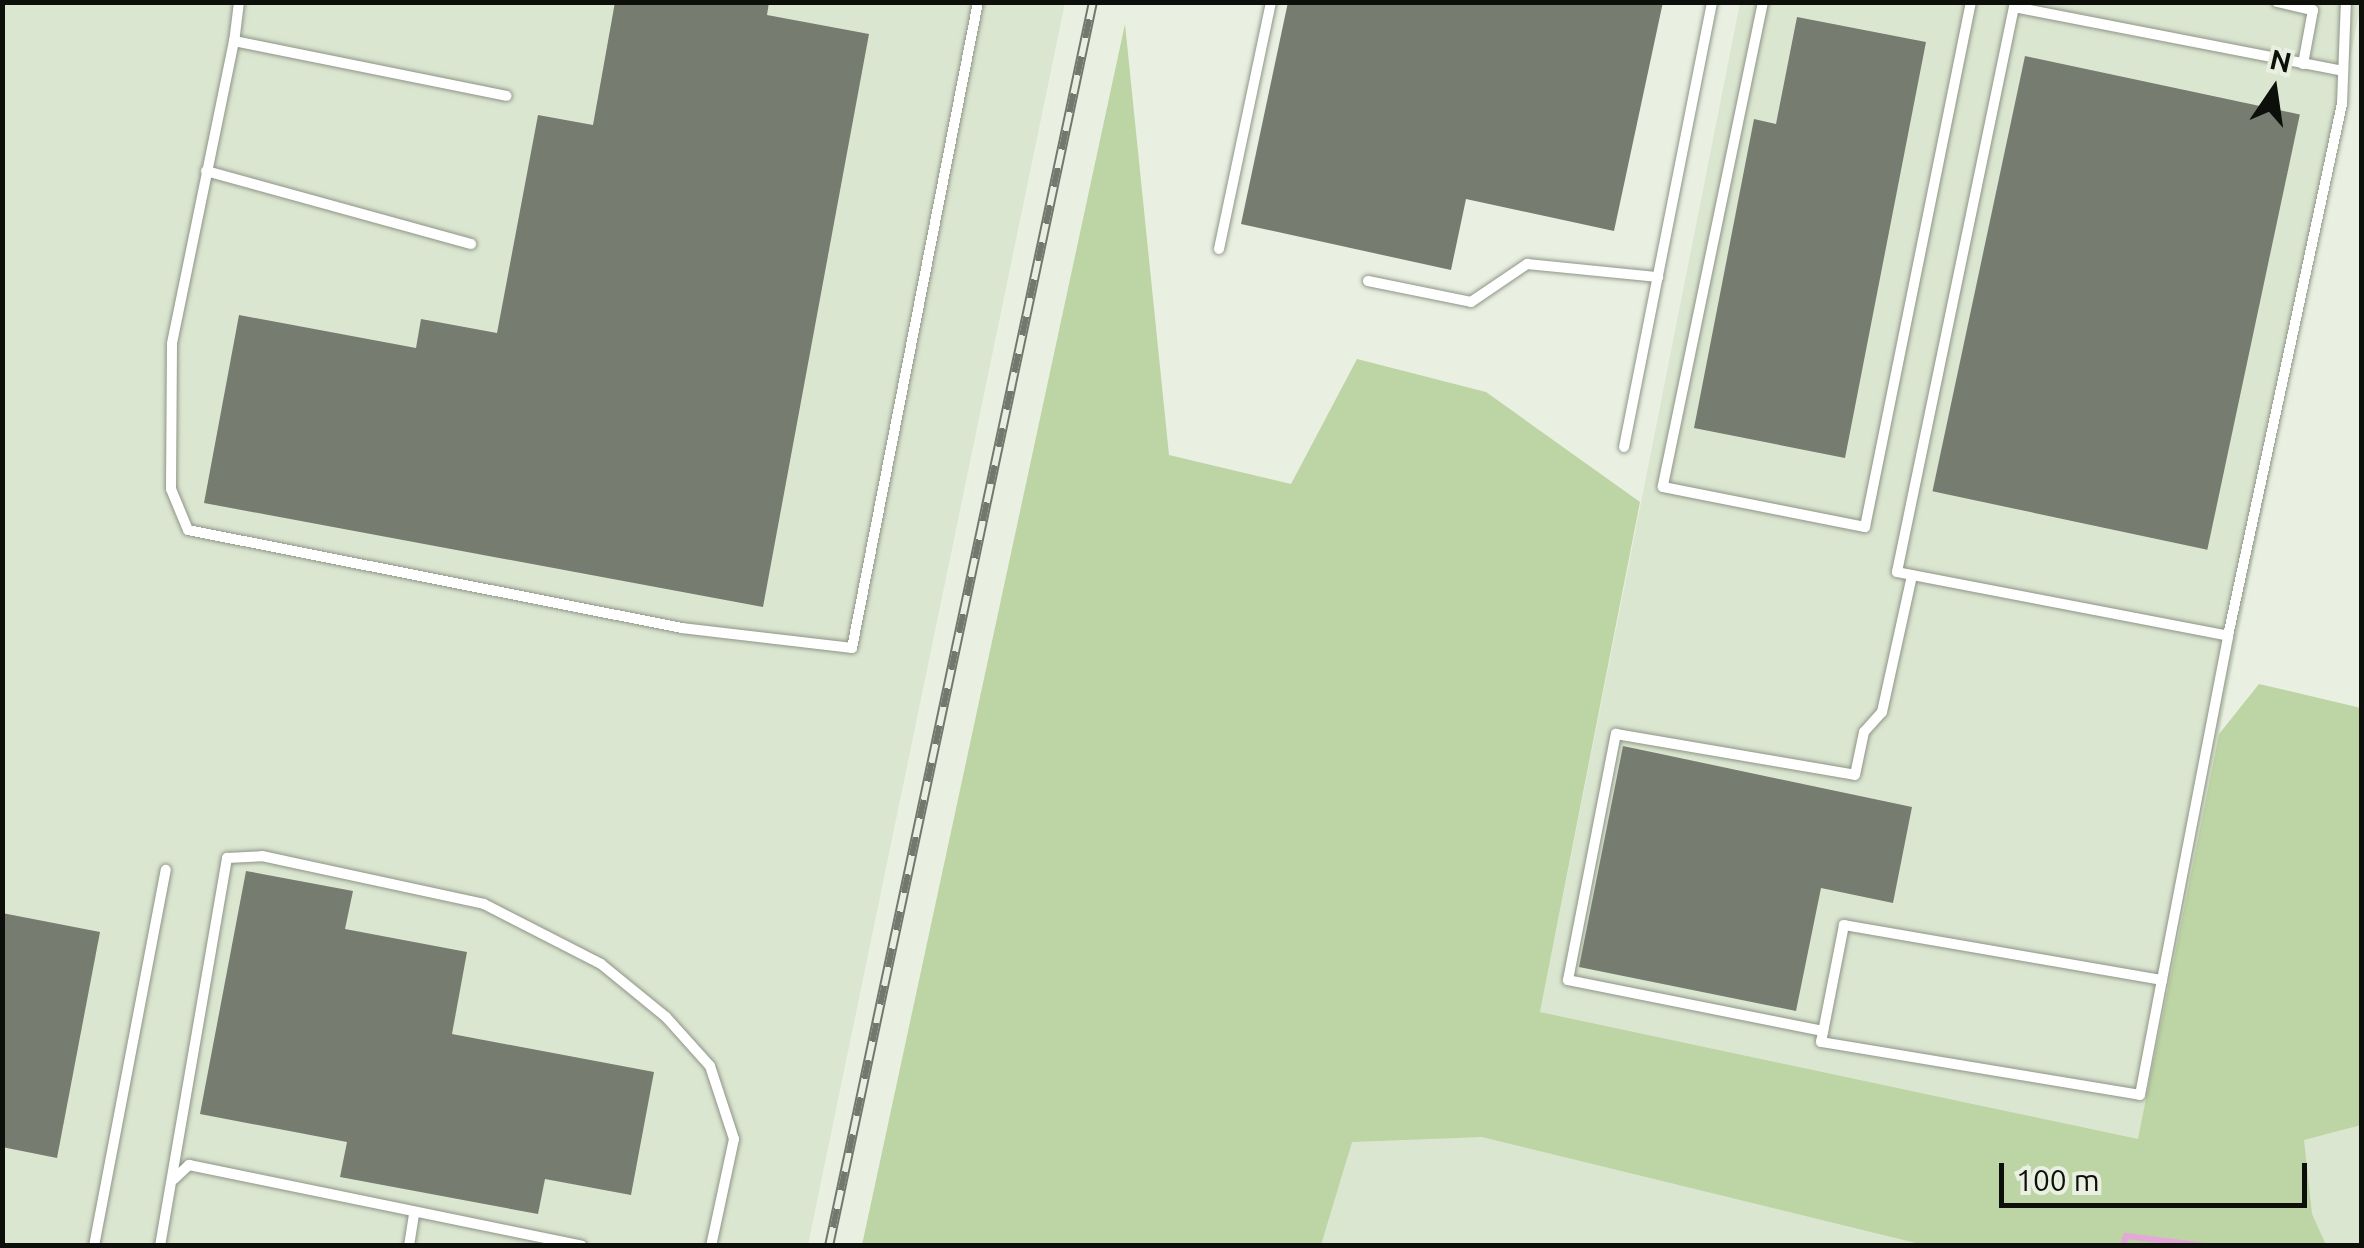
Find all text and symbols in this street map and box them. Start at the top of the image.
north arrow [2224,40,2324,140]
text: N [2267,43,2295,78]
scale bar [2004,1143,2312,1205]
text: 100 m [2016,1163,2100,1197]

